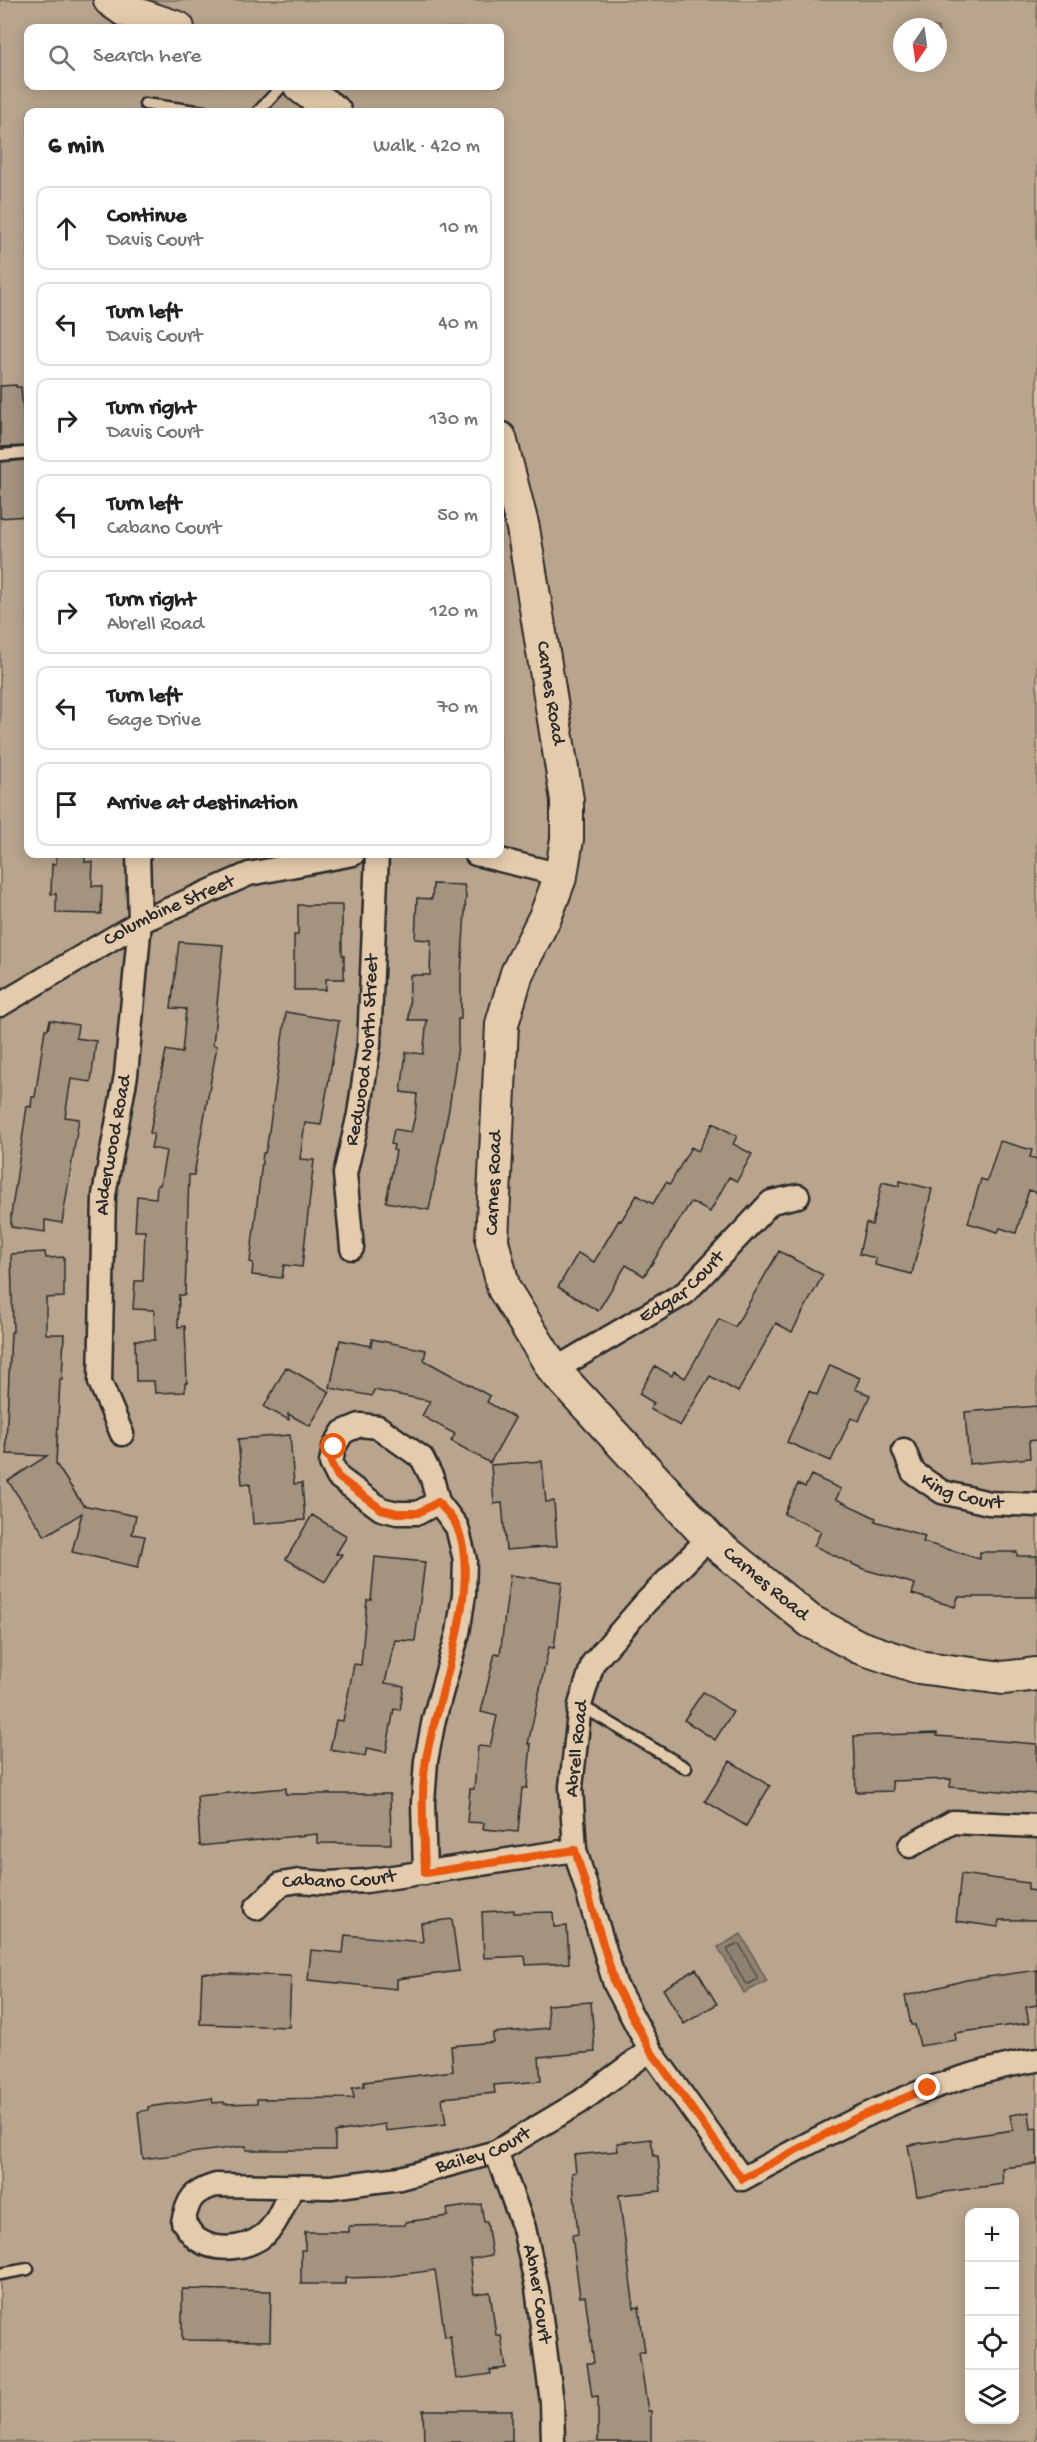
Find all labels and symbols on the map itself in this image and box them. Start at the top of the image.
north arrow [893,18,947,72]
street label: Carnes Road [530,639,570,749]
street label: Columbine Street [100,870,240,952]
street label: Redwood North Street [340,952,384,1148]
street label: Alderwood Road [92,1071,138,1216]
street label: Carnes Road [482,1128,508,1236]
street label: Edgar Court [635,1245,731,1329]
route start [320,1433,346,1459]
street label: King Court [915,1469,1005,1515]
street label: Carnes Road [718,1542,815,1628]
street label: Abrell Road [561,1697,595,1798]
street label: Cabano Court [280,1865,399,1895]
route end [914,2074,940,2100]
street label: Bailey Court [432,2121,537,2180]
street label: Abner Court [516,2242,556,2346]

